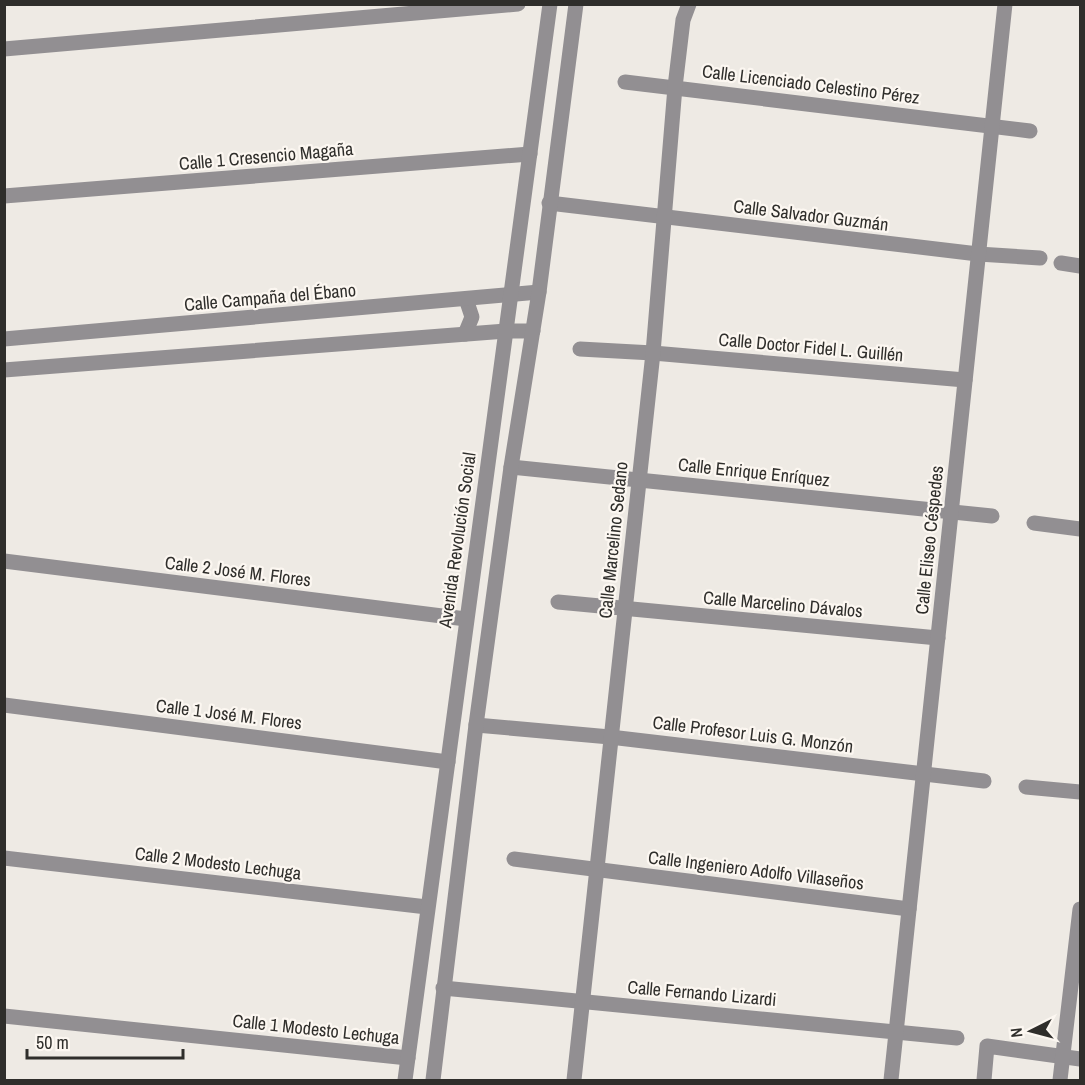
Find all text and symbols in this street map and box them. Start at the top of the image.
street label: Calle Licenciado Celestino Pérez [701,58,921,110]
street label: Calle 1 Cresencio Magaña [178,136,354,176]
street label: Calle Salvador Guzmán [732,193,890,237]
street label: Calle Campaña del Ébano [183,277,357,317]
street label: Calle Doctor Fidel L. Guillén [718,326,904,368]
street label: Avenida Revolución Social [432,451,482,630]
street label: Calle Enrique Enríquez [677,452,831,492]
street label: Calle Marcelino Sedano [592,460,634,620]
street label: Calle Eliseo Céspedes [909,464,949,616]
street label: Calle 2 José M. Flores [164,550,312,592]
street label: Calle Marcelino Dávalos [702,585,864,623]
street label: Calle 1 José M. Flores [155,693,303,735]
street label: Calle Profesor Luis G. Monzón [651,709,855,759]
street label: Calle 2 Modesto Lechuga [133,840,303,886]
street label: Calle Ingeniero Adolfo Villaseños [647,844,865,896]
street label: Calle Fernando Lizardi [626,974,778,1012]
north arrow [1001,1001,1061,1061]
street label: Calle 1 Modesto Lechuga [231,1008,401,1050]
scale bar [27,1022,183,1060]
text: N [1005,1027,1028,1038]
text: 50 m [36,1030,69,1055]

